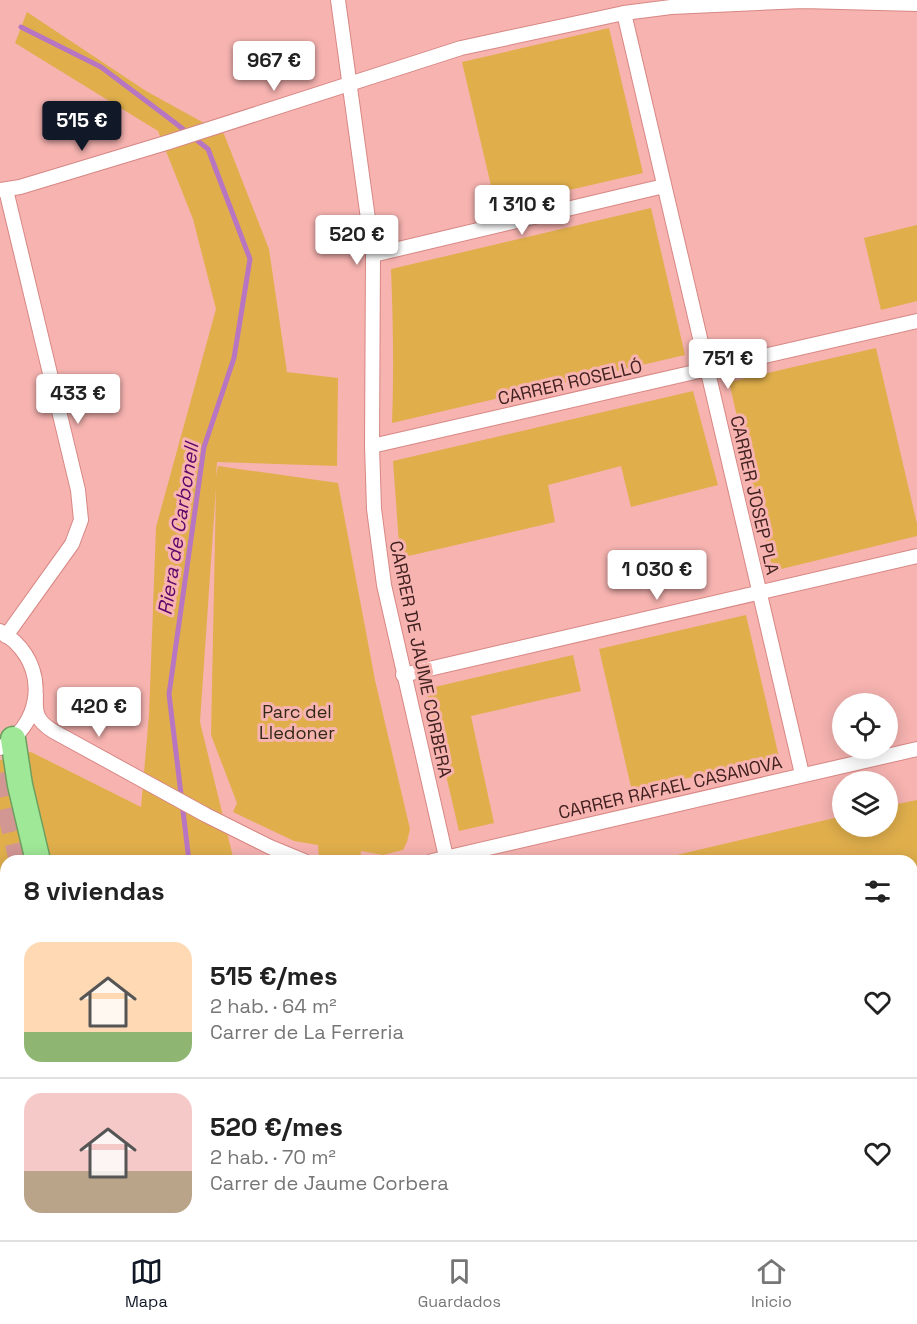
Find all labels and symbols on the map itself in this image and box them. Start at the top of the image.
pin: 967 € [232,41,316,92]
pin: 515 € [40,101,124,152]
pin: 1 310 € [467,185,577,236]
pin: 520 € [315,215,399,266]
pin: 751 € [686,339,770,390]
street label: CARRER ROSELLÓ [496,354,644,410]
pin: 433 € [36,374,120,425]
street label: CARRER JOSEP PLA [725,413,785,577]
water label: Riera de Carbonell [152,439,205,617]
street label: CARRER DE JAUME CORBERA [385,538,457,780]
pin: 1 030 € [602,550,712,601]
pin: 420 € [57,687,141,738]
park label: Parc del Lledoner [259,700,335,744]
street label: CARRER RAFAEL CASANOVA [556,750,784,824]

